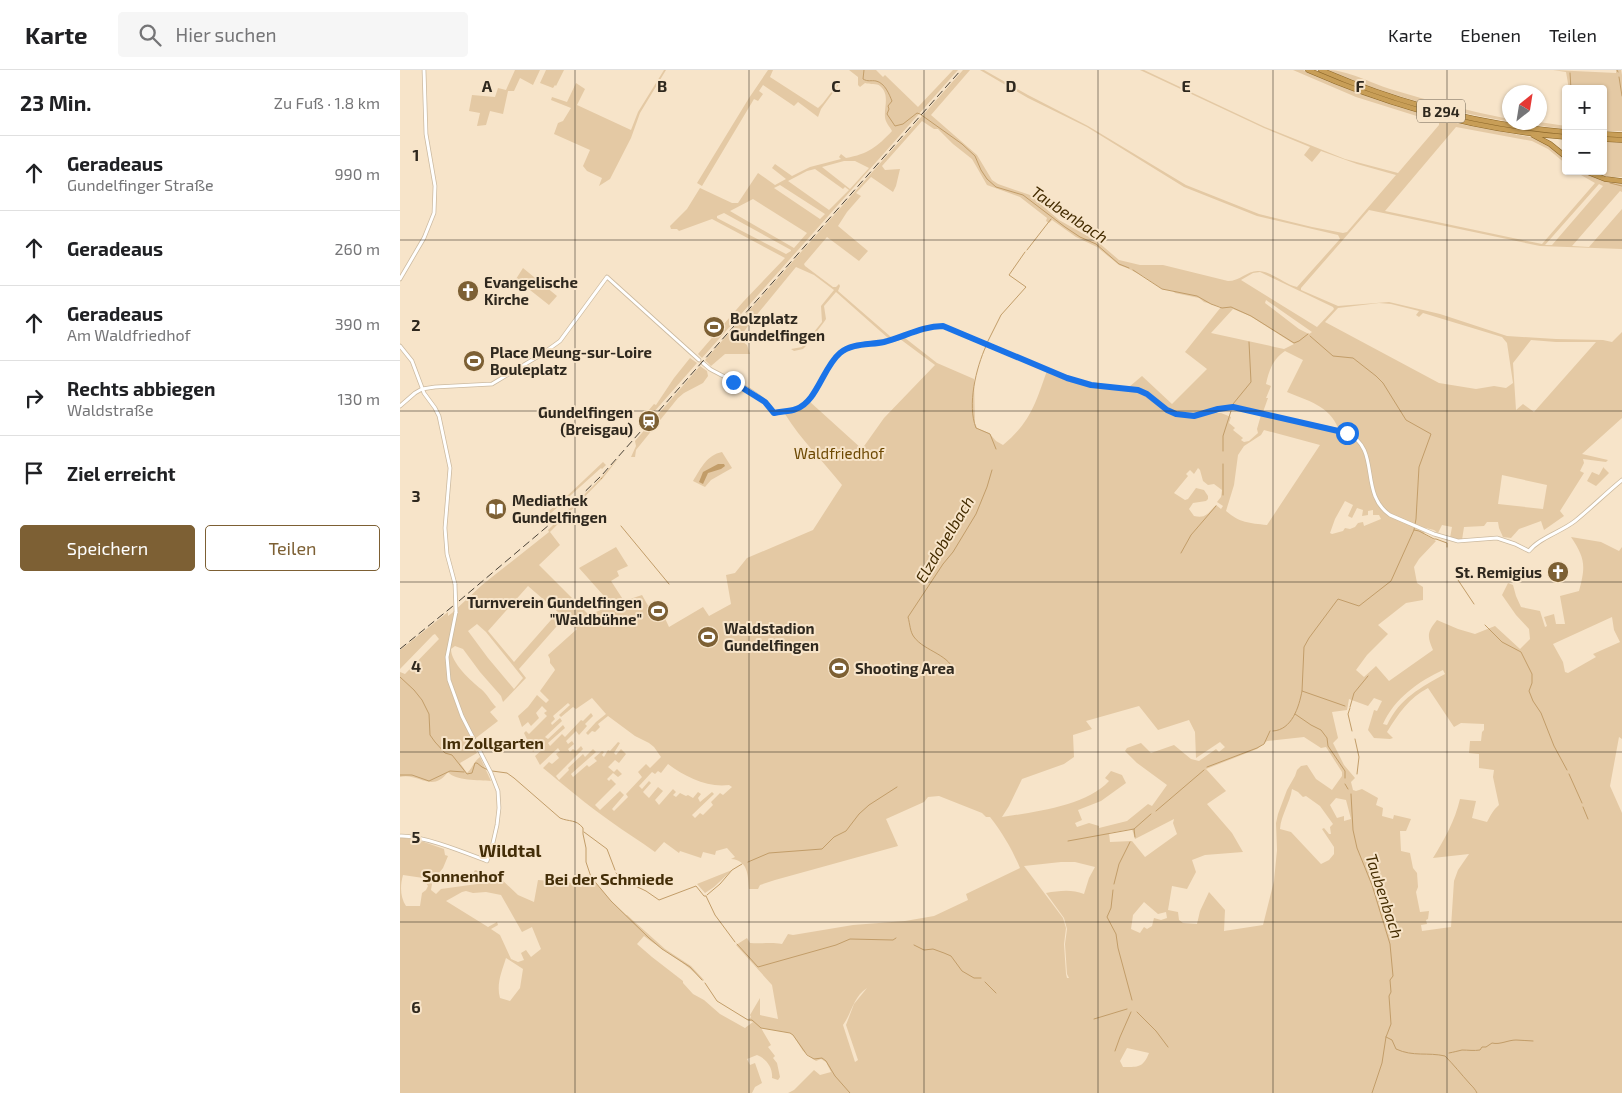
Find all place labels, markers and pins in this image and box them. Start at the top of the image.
place label: Evangelische Kirche [484,273,578,308]
church icon: Evangelische Kirche [456,279,480,303]
place label: Bolzplatz Gundelfingen [730,309,825,344]
sports icon: Bolzplatz Gundelfingen [702,315,726,339]
place label: Place Meung-sur-Loire Bouleplatz [490,343,652,378]
sports icon: Place Meung-sur-Loire Bouleplatz [462,349,486,373]
place label: Gundelfingen (Breisgau) [538,403,633,438]
station icon: Gundelfingen (Breisgau) [637,409,661,433]
place label: Mediathek Gundelfingen [512,491,607,526]
library icon: Mediathek Gundelfingen [484,497,508,521]
church icon: St. Remigius [1546,560,1570,584]
place label: St. Remigius [1455,563,1542,581]
place label: Turnverein Gundelfingen "Waldbühne" [467,593,642,628]
sports icon: Turnverein Gundelfingen "Waldbühne" [646,599,670,623]
place label: Waldstadion Gundelfingen [724,619,819,654]
sports icon: Waldstadion Gundelfingen [696,625,720,649]
sports icon: Shooting Area [827,656,851,680]
place label: Shooting Area [855,659,954,677]

